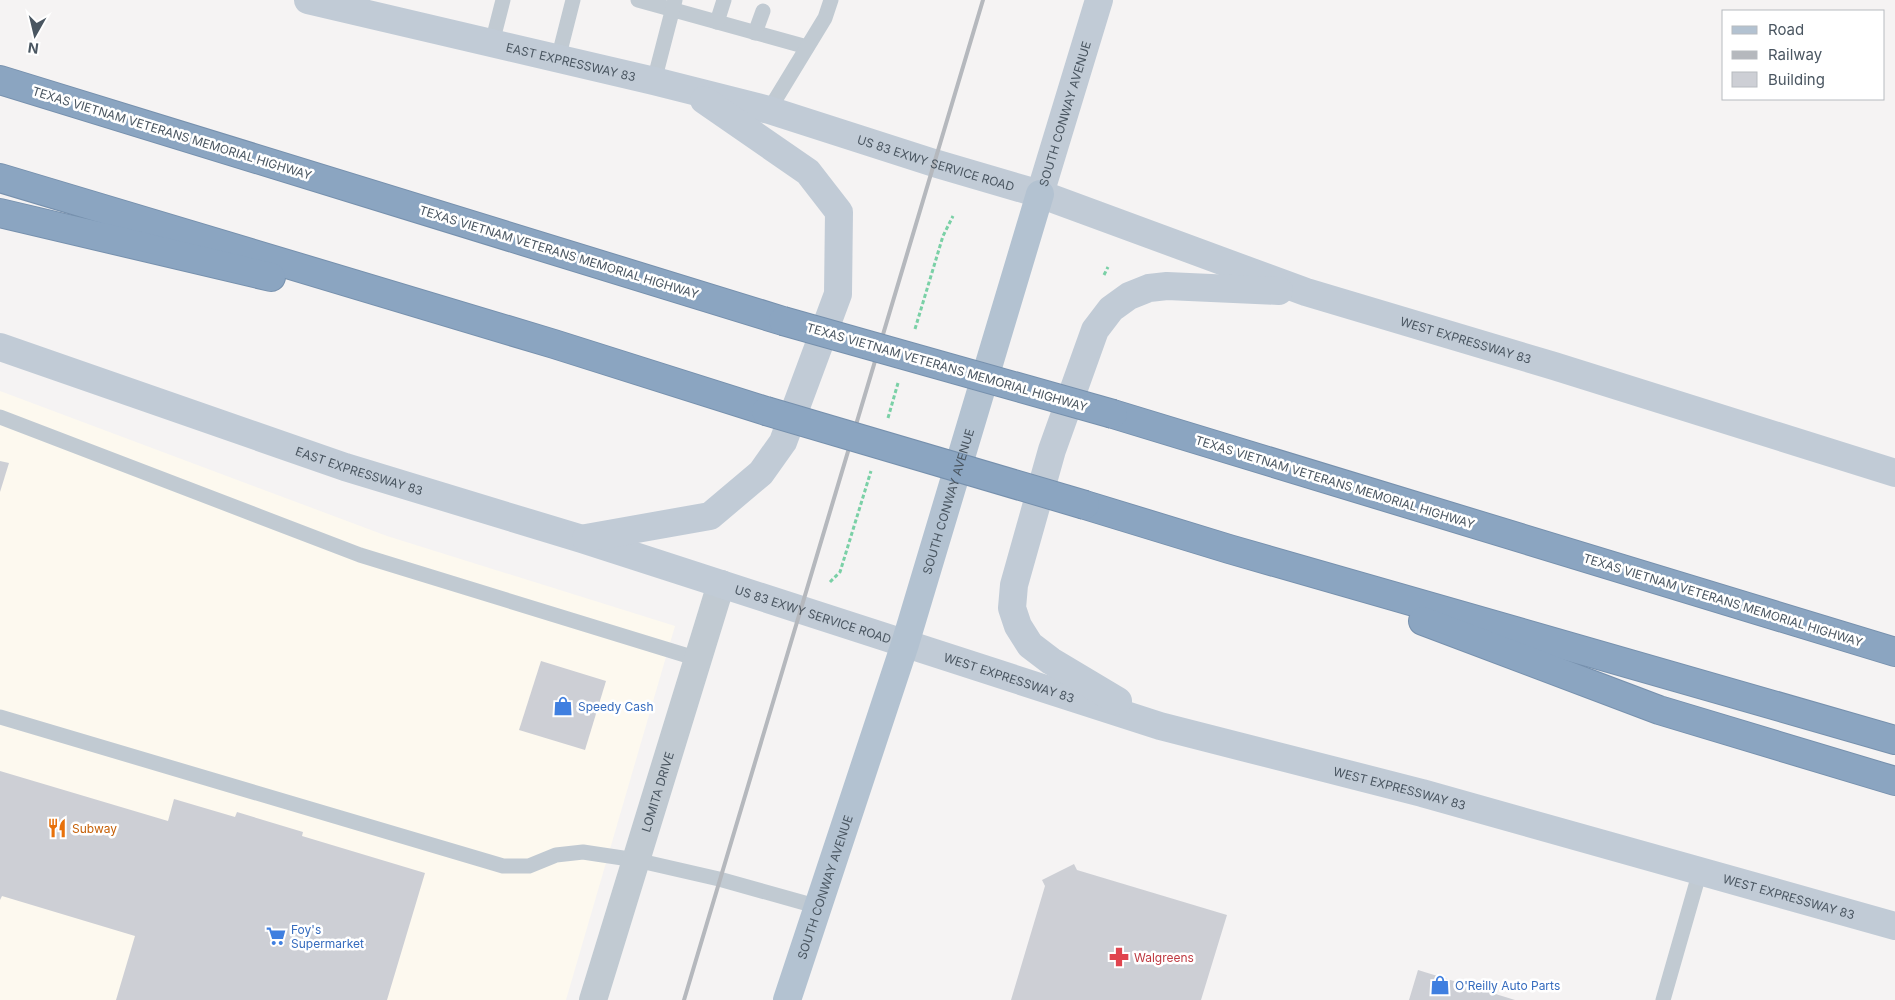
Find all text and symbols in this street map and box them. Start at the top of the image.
north arrow [10,10,60,60]
legend [1722,10,1885,100]
text: Road [1768,20,1804,39]
text: N [27,39,40,58]
street label: EAST EXPRESSWAY 83 [505,39,637,84]
street label: SOUTH CONWAY AVENUE [1035,39,1094,188]
text: Railway [1768,45,1823,64]
text: Building [1768,70,1825,89]
street label: TEXAS VIETNAM VETERANS MEMORIAL HIGHWAY [31,83,313,183]
street label: US 83 EXWY SERVICE ROAD [855,131,1016,194]
street label: TEXAS VIETNAM VETERANS MEMORIAL HIGHWAY [418,202,700,302]
street label: WEST EXPRESSWAY 83 [1398,313,1533,366]
street label: TEXAS VIETNAM VETERANS MEMORIAL HIGHWAY [805,320,1089,414]
street label: SOUTH CONWAY AVENUE [919,427,977,576]
street label: TEXAS VIETNAM VETERANS MEMORIAL HIGHWAY [1194,432,1476,532]
street label: EAST EXPRESSWAY 83 [294,443,425,498]
street label: TEXAS VIETNAM VETERANS MEMORIAL HIGHWAY [1582,550,1864,650]
street label: US 83 EXWY SERVICE ROAD [733,581,893,646]
street label: WEST EXPRESSWAY 83 [942,649,1076,705]
shop icon: Speedy Cash [552,695,574,717]
place label: Speedy Cash [578,699,654,714]
street label: LOMITA DRIVE [638,750,677,834]
street label: WEST EXPRESSWAY 83 [1332,763,1468,812]
street label: SOUTH CONWAY AVENUE [794,813,855,961]
restaurant icon: Subway [46,817,68,839]
place label: Subway [72,821,117,836]
street label: WEST EXPRESSWAY 83 [1721,870,1856,922]
place label: Foy's Supermarket [291,922,364,951]
supermarket icon: Foy's Supermarket [265,925,287,947]
pharmacy icon: Walgreens [1108,946,1130,968]
place label: Walgreens [1134,950,1194,965]
shop icon: O'Reilly Auto Parts [1429,974,1451,996]
place label: O'Reilly Auto Parts [1455,978,1560,993]

